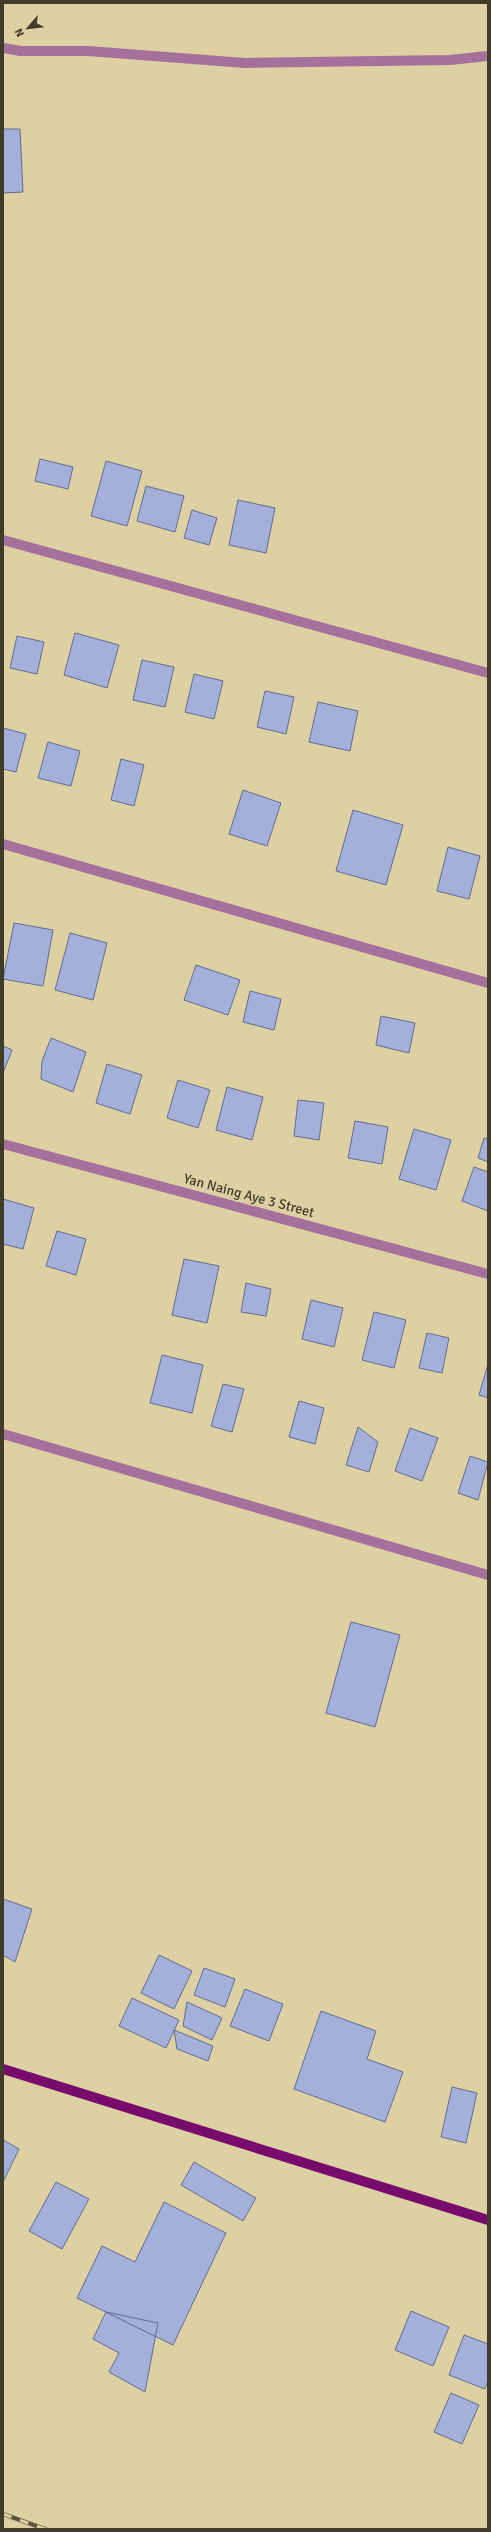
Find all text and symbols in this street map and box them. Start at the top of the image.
north arrow [8,8,48,48]
text: N [12,26,27,39]
street label: Yan Naing Aye 3 Street [182,1170,316,1221]

